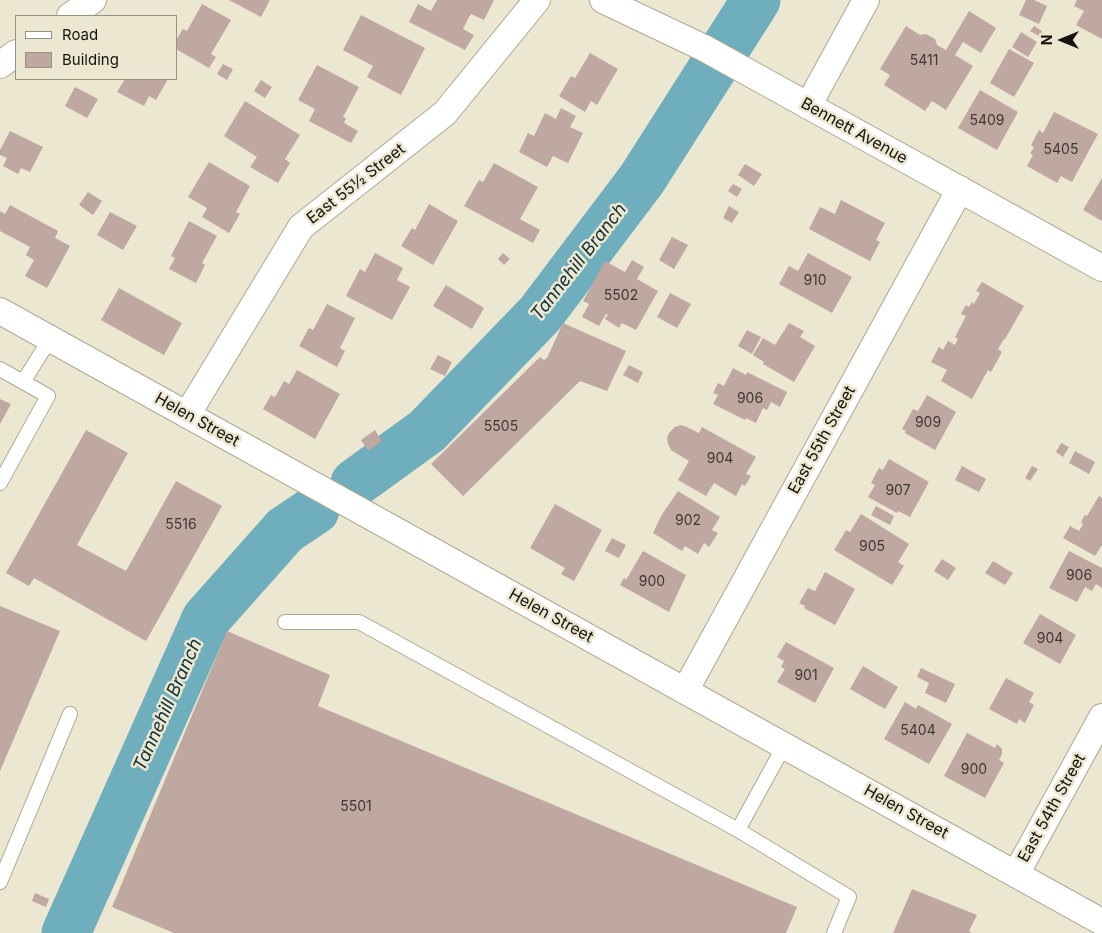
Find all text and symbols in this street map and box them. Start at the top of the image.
legend [15,15,178,80]
north arrow [1037,15,1087,65]
text: Road [62,25,98,44]
text: N [1038,35,1055,45]
text: Building [62,50,119,69]
house number: 5411 [910,53,938,69]
street label: Bennett Avenue [797,94,911,168]
house number: 5409 [969,113,1005,129]
street label: East 55½ Street [303,140,409,228]
house number: 5405 [1044,142,1078,158]
water label: Tannehill Branch [527,199,631,325]
house number: 910 [803,273,827,289]
house number: 5502 [604,288,638,304]
street label: East 55th Street [784,383,860,497]
street label: Helen Street [151,389,243,451]
house number: 906 [737,391,763,407]
house number: 909 [915,415,941,431]
house number: 5505 [484,419,518,435]
house number: 904 [707,451,733,467]
house number: 907 [885,483,911,499]
house number: 902 [675,513,701,529]
house number: 5516 [165,517,197,533]
house number: 905 [859,539,885,555]
house number: 906 [1066,568,1092,584]
house number: 900 [639,574,665,590]
street label: Helen Street [505,585,597,647]
house number: 904 [1037,631,1063,647]
water label: Tannehill Branch [129,635,207,775]
house number: 901 [794,668,818,684]
house number: 5404 [900,723,936,739]
street label: East 54th Street [1014,750,1090,866]
house number: 900 [961,762,987,778]
street label: Helen Street [860,781,952,843]
house number: 5501 [340,799,372,815]

